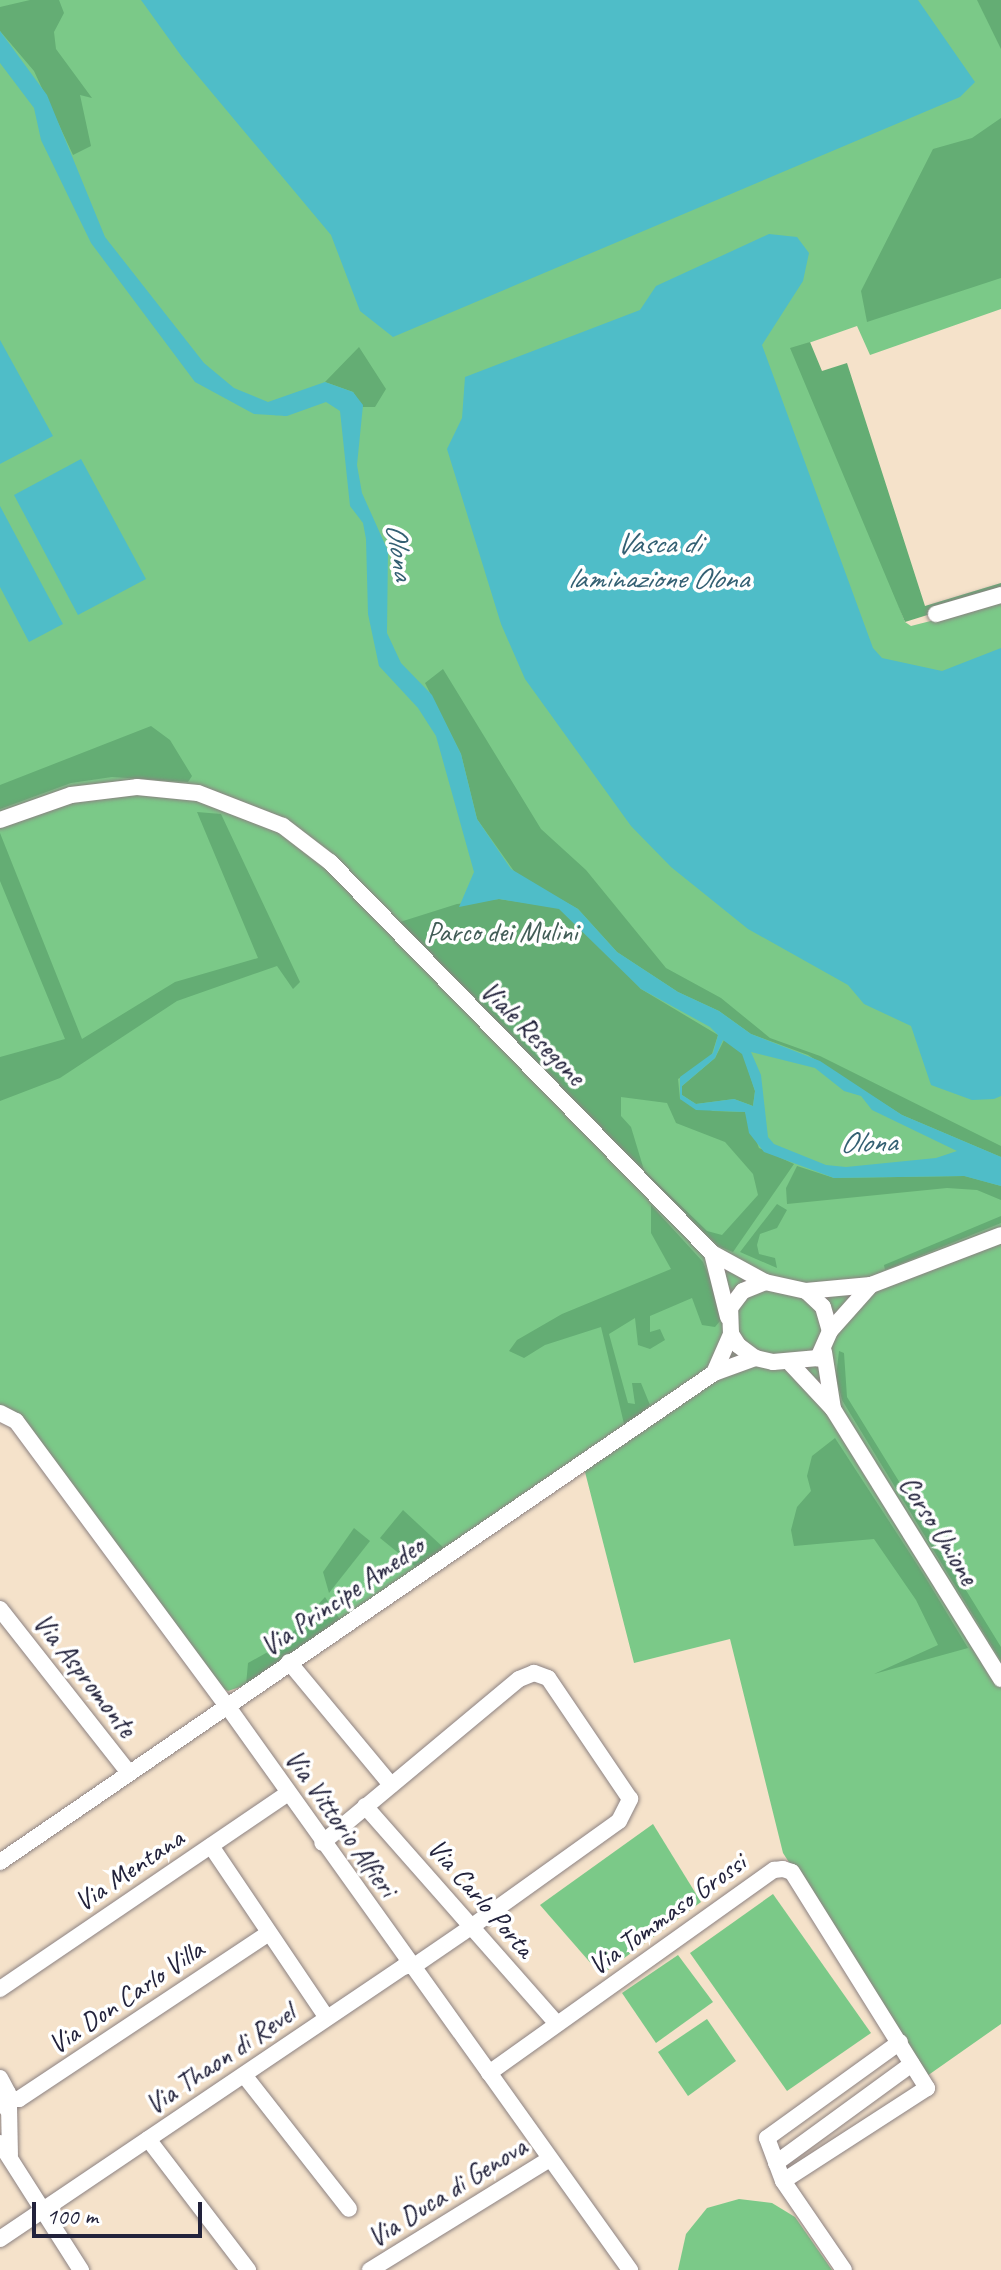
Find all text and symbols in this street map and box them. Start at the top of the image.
water label: Olona [378,520,422,582]
water label: Vasca di laminazione Olona [567,525,749,596]
park label: Parco dei Mulini [426,915,578,949]
street label: Viale Resegone [473,973,593,1093]
water label: Olona [839,1124,897,1160]
street label: Corso Unione [892,1469,986,1591]
street label: Via Principe Amedeo [254,1529,430,1663]
street label: Via Aspromonte [26,1607,144,1743]
street label: Via Vittorio Alfieri [278,1743,404,1903]
street label: Via Mentana [68,1822,190,1918]
street label: Via Carlo Porta [420,1832,542,1964]
street label: Via Tommaso Grossi [582,1846,752,1982]
street label: Via Don Carlo Villa [42,1933,210,2061]
street label: Via Thaon di Revel [138,1996,302,2122]
street label: Via Duca di Genova [362,2130,532,2254]
scale bar [36,2186,206,2236]
text: 100 m [46,2201,98,2231]

